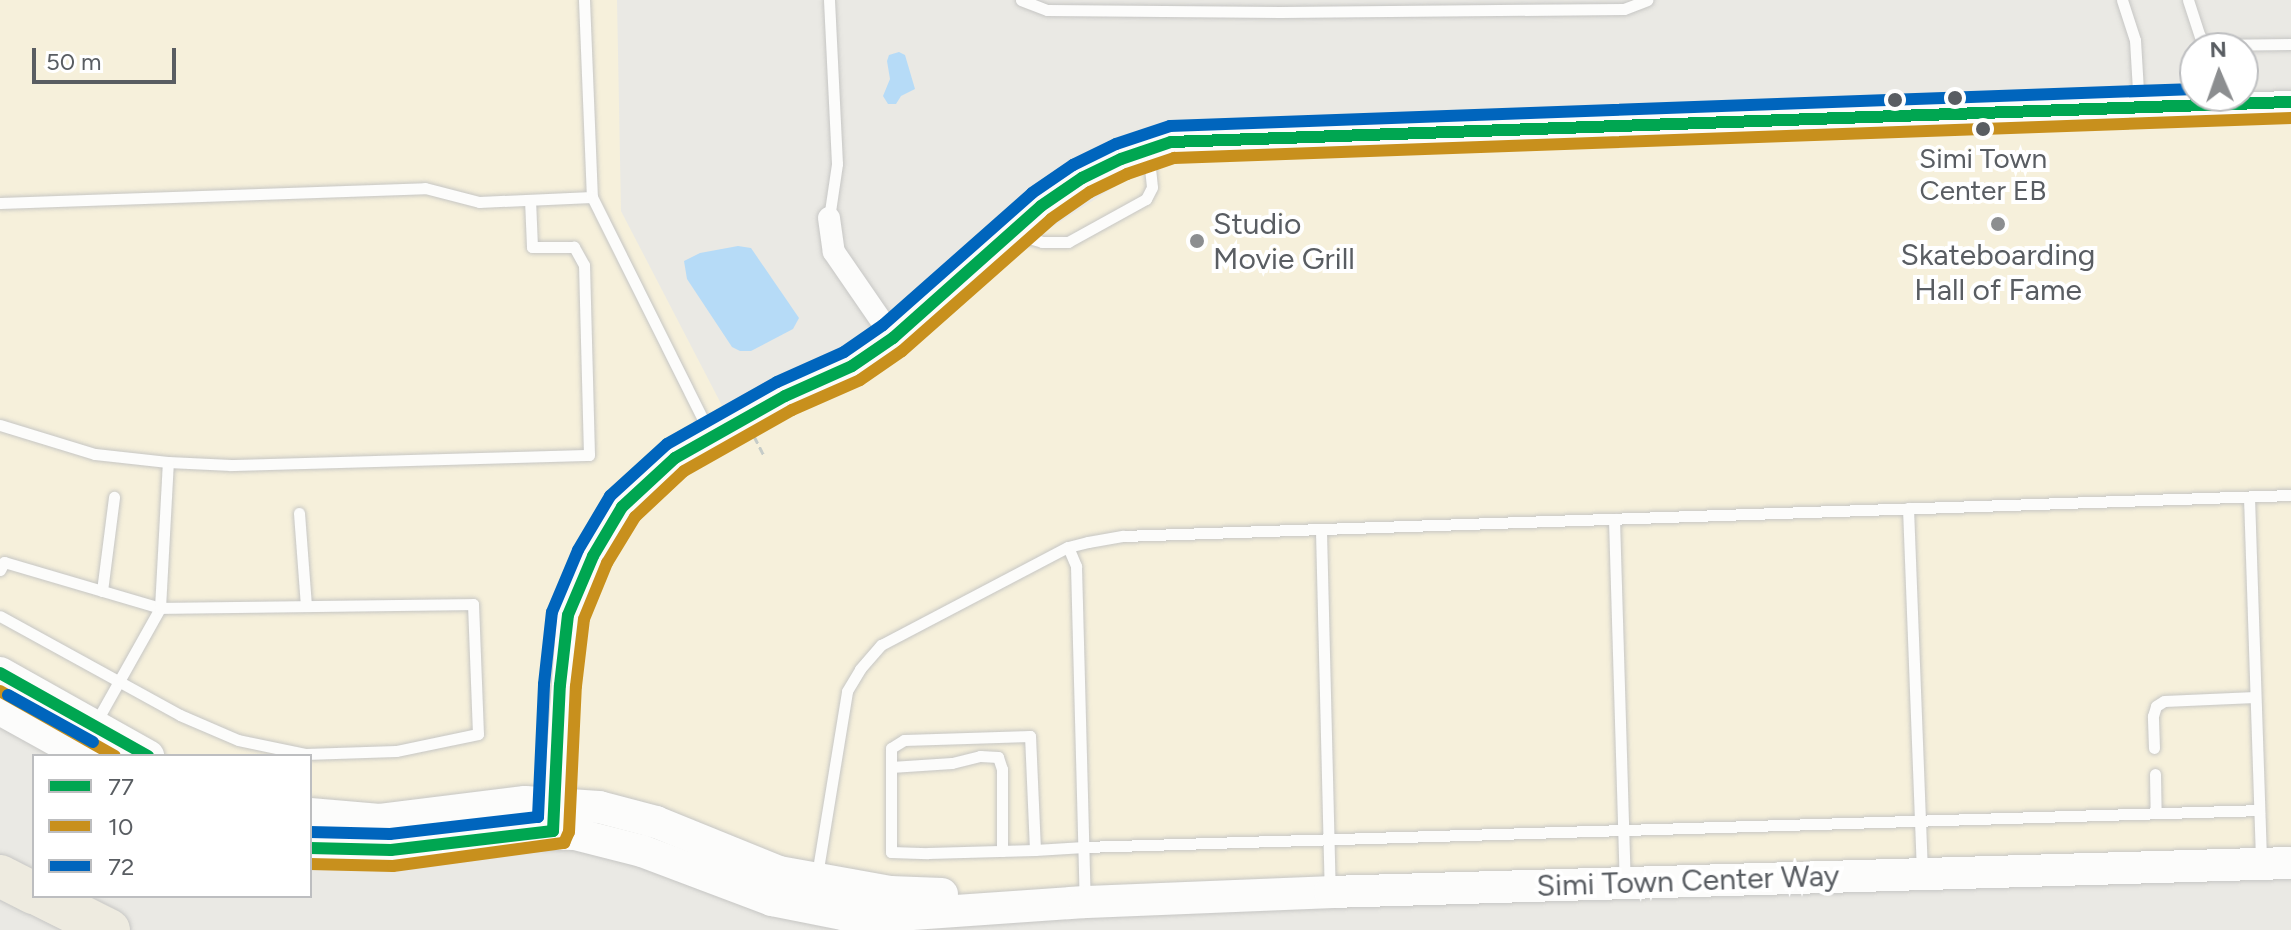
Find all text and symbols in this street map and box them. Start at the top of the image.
scale bar [36,32,180,82]
north arrow [2179,32,2259,112]
text: N [2209,36,2227,63]
text: 50 m [46,47,102,76]
unlabelled marker [1947,90,1963,106]
unlabelled marker [1887,92,1903,108]
marker: Simi Town Center EB [1975,121,1991,137]
place label: Simi Town Center EB [1919,141,2047,207]
place label: Studio Movie Grill [1213,206,1355,276]
marker: Skateboarding Hall of Fame [1989,215,2007,233]
marker: Studio Movie Grill [1188,232,1206,250]
place label: Skateboarding Hall of Fame [1901,237,2095,308]
legend [32,754,312,898]
text: 77 [108,772,134,801]
text: 10 [108,812,133,841]
text: 72 [108,852,134,881]
street label: Simi Town Center Way [1536,858,1840,904]

